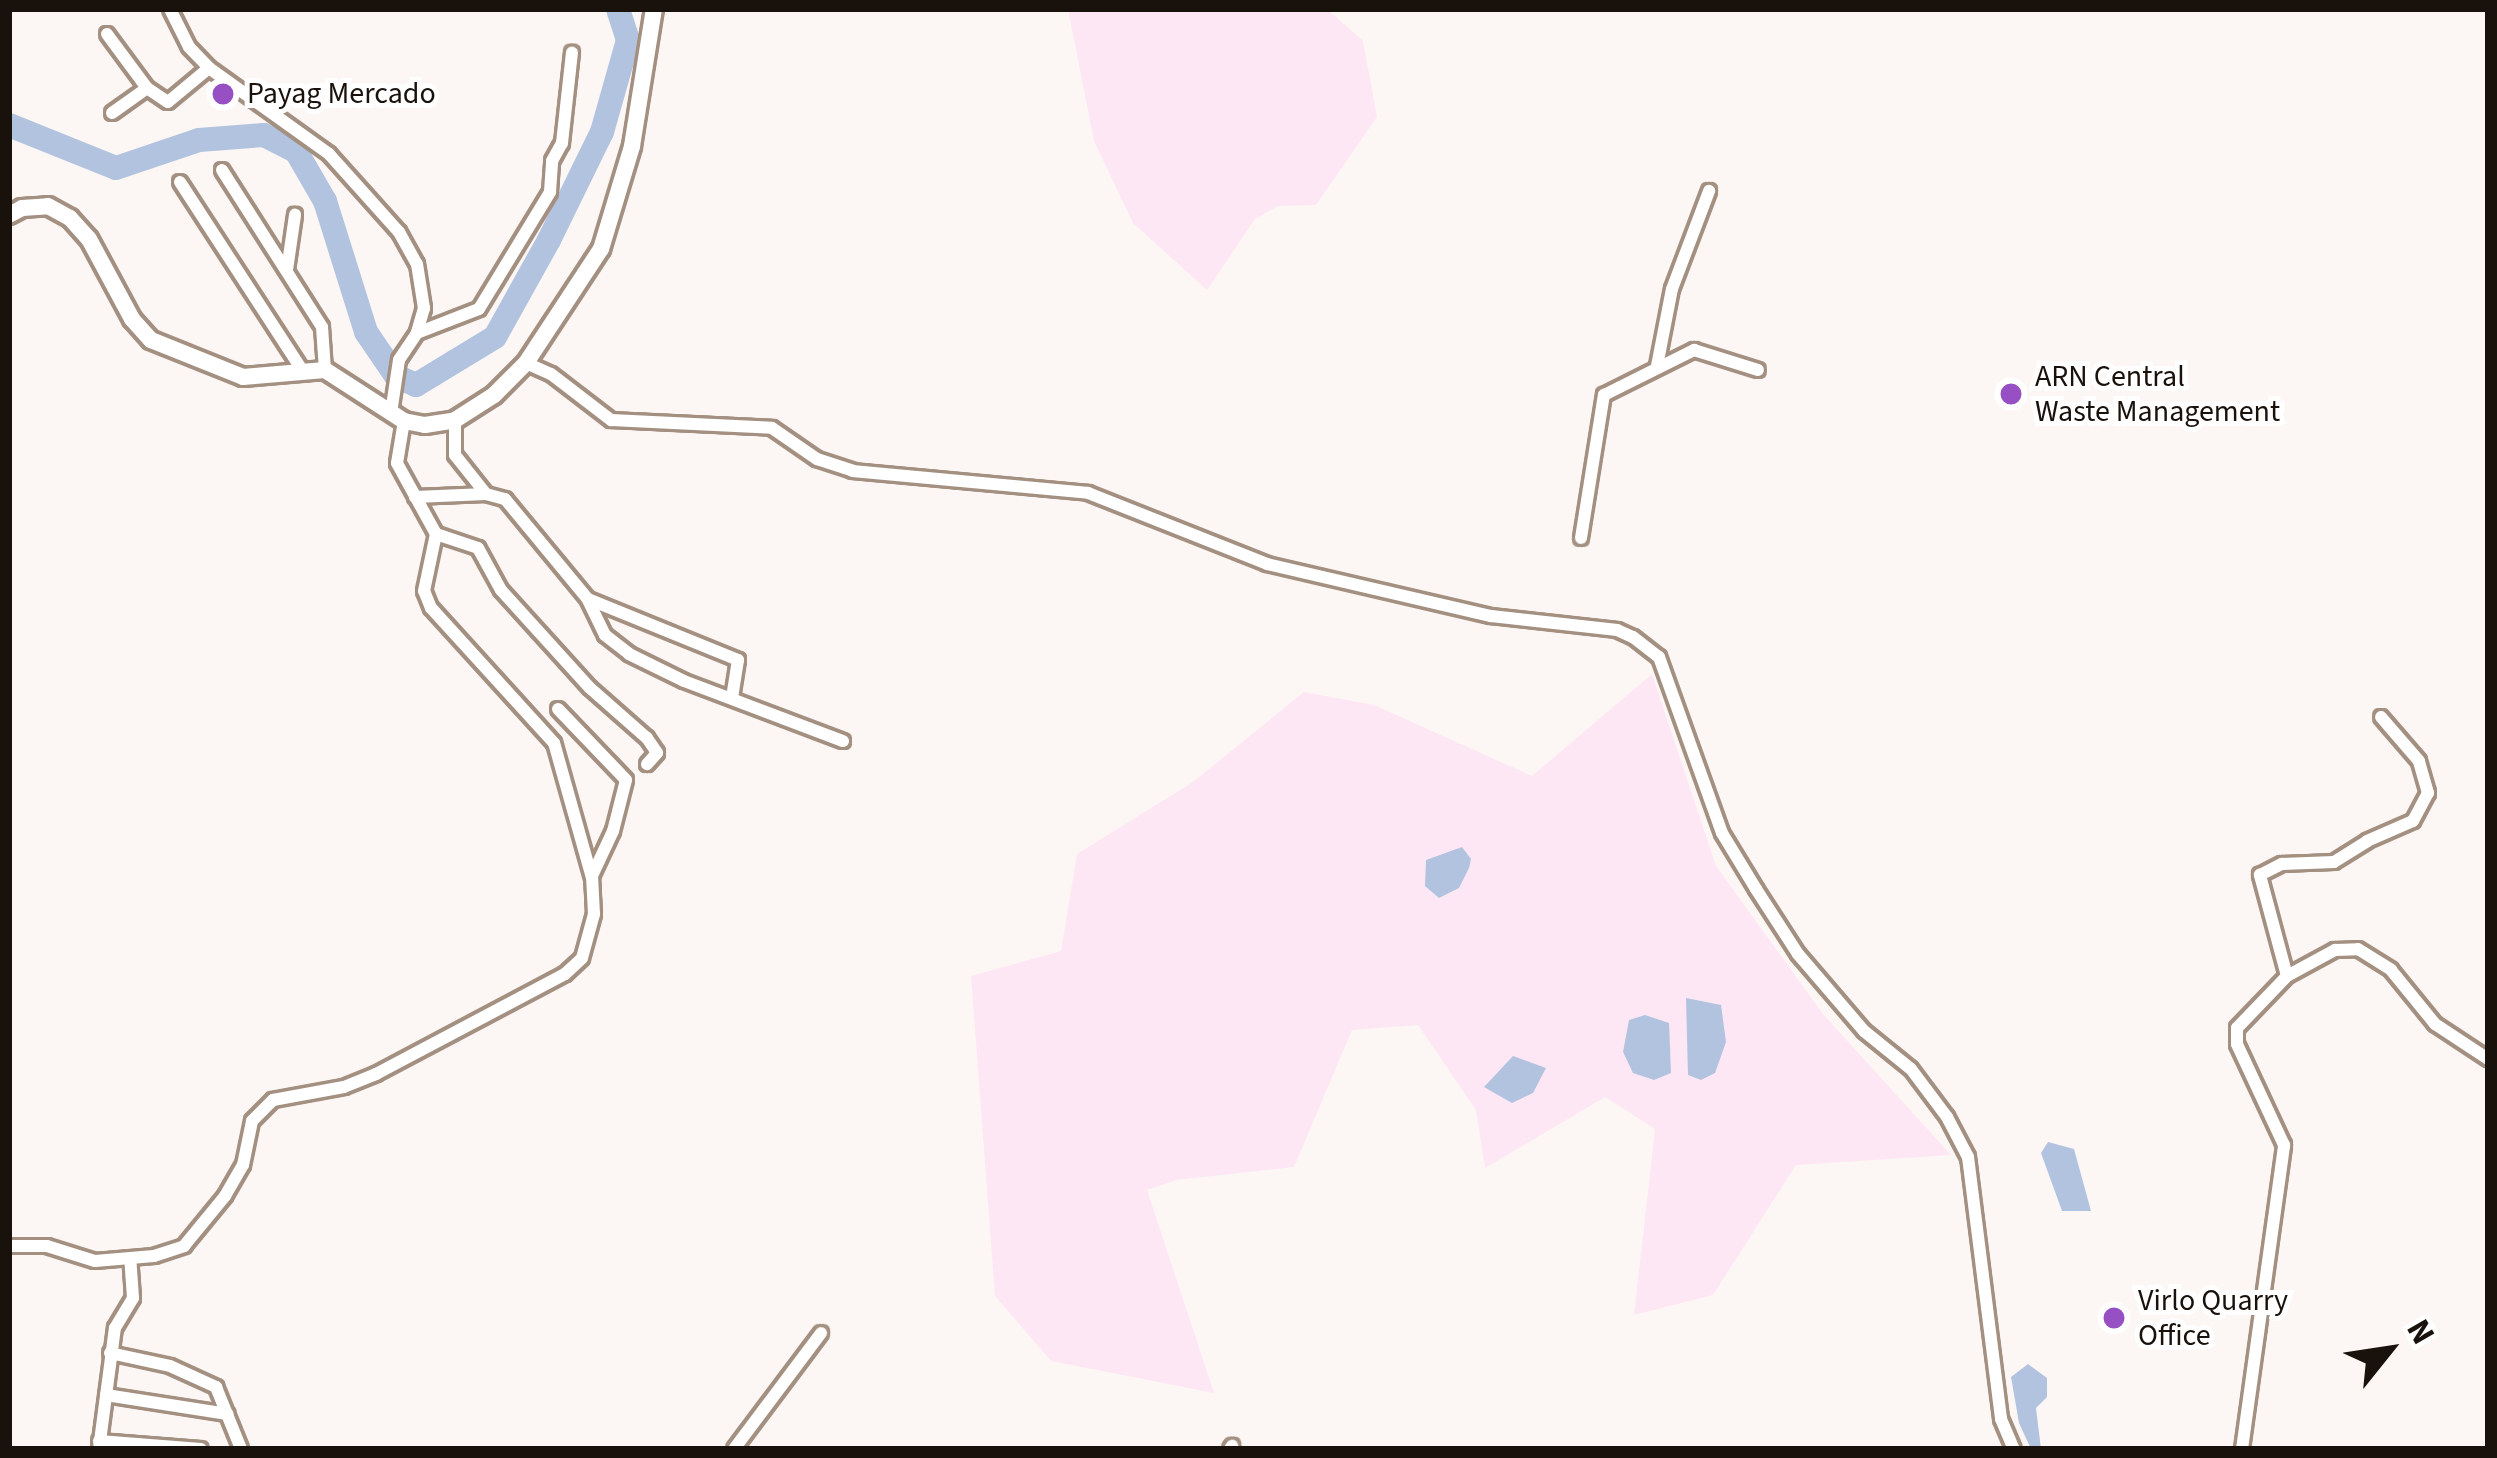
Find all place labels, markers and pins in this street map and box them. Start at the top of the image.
place label: Payag Mercado [247,76,436,112]
marker: Payag Mercado [210,81,236,107]
place label: ARN Central Waste Management [2035,359,2280,430]
marker: ARN Central Waste Management [1998,381,2024,407]
place label: Virlo Quarry Office [2138,1283,2288,1354]
marker: Virlo Quarry Office [2101,1305,2127,1331]

